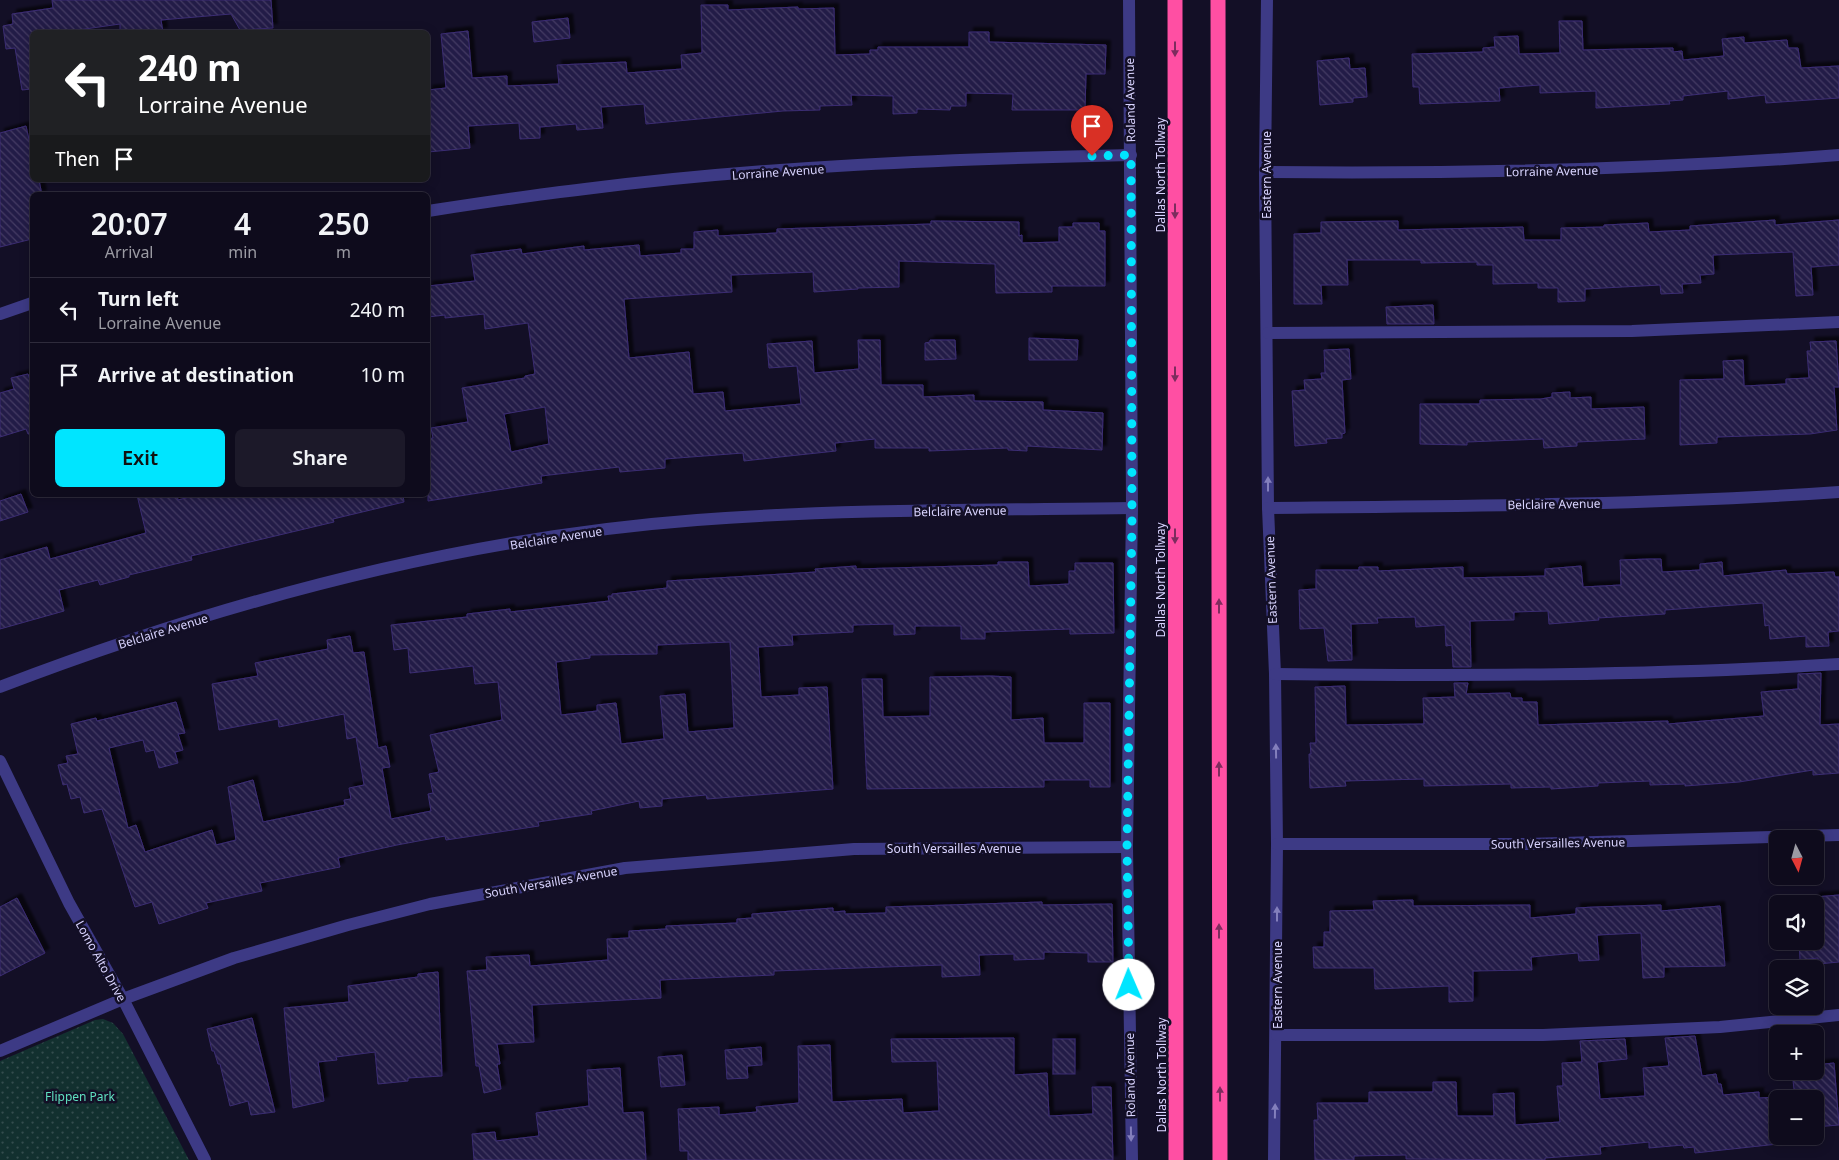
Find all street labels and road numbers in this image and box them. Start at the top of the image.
street label: Roland Avenue [1121,57,1139,142]
street label: Dallas North Tollway [1152,117,1169,233]
street label: Eastern Avenue [1258,131,1275,219]
street label: Lorraine Avenue [731,160,825,184]
street label: Lorraine Avenue [1506,162,1599,180]
street label: Belclaire Avenue [1507,495,1601,513]
street label: Belclaire Avenue [913,502,1007,520]
street label: Belclaire Avenue [509,522,604,554]
street label: Dallas North Tollway [1152,522,1169,638]
street label: Eastern Avenue [1261,536,1281,624]
street label: Belclaire Avenue [116,609,210,653]
street label: South Versailles Avenue [1491,833,1626,853]
street label: South Versailles Avenue [887,840,1021,857]
street label: South Versailles Avenue [483,862,619,902]
street label: Lomo Alto Drive [72,917,130,1005]
street label: Eastern Avenue [1269,941,1286,1029]
street label: Dallas North Tollway [1153,1017,1170,1133]
street label: Roland Avenue [1121,1032,1139,1117]

